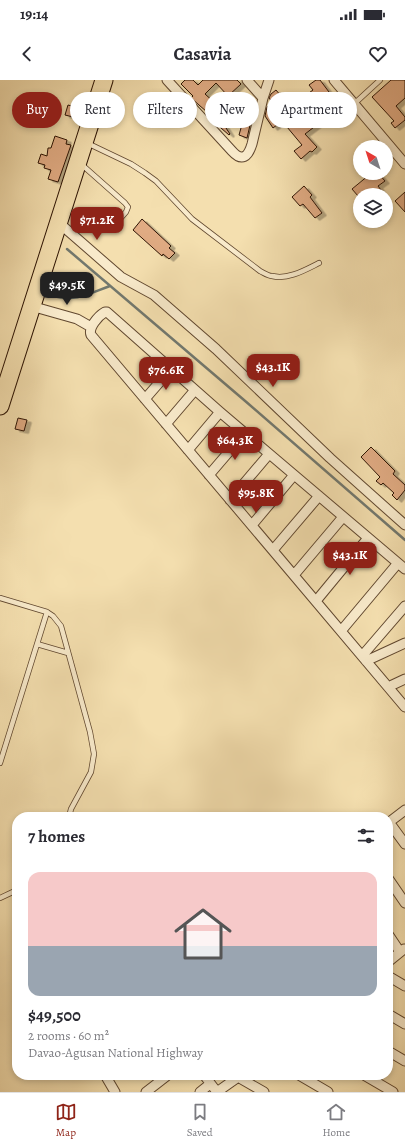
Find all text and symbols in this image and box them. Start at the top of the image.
text: 19:14 [20,4,48,24]
text: Casavia [174,42,231,66]
icon: back [16,43,38,65]
icon: heart [367,43,389,65]
chip: Buy [12,92,62,128]
chip: Rent [70,92,125,128]
chip: Filters [133,92,197,128]
chip: New [205,92,259,128]
chip: Apartment [267,92,357,128]
north arrow [353,140,393,180]
map controls [353,140,393,228]
button: layers [353,188,393,228]
pin: $71.2K [64,207,130,241]
text: $71.2K [80,211,114,228]
pin: $49.5K [34,272,100,306]
text: $49.5K [49,276,85,293]
pin: $43.1K [240,354,306,388]
pin: $76.6K [133,357,199,391]
text: $43.1K [256,358,290,375]
text: $76.6K [148,361,184,378]
pin: $64.3K [202,427,268,461]
text: $64.3K [217,431,253,448]
pin: $95.8K [223,480,289,514]
text: $95.8K [238,484,274,501]
pin: $43.1K [317,542,383,576]
text: $43.1K [333,546,367,563]
text: 7 homes [28,825,85,848]
icon: filters [355,825,377,847]
icon: home [167,898,239,970]
text: $49,500 [28,1004,81,1027]
text: 2 rooms · 60 m² [28,1027,109,1044]
text: Davao-Agusan National Highway [28,1044,203,1061]
tab: Map [55,1101,77,1140]
tab: Saved [187,1101,213,1140]
tab: Home [322,1101,350,1140]

